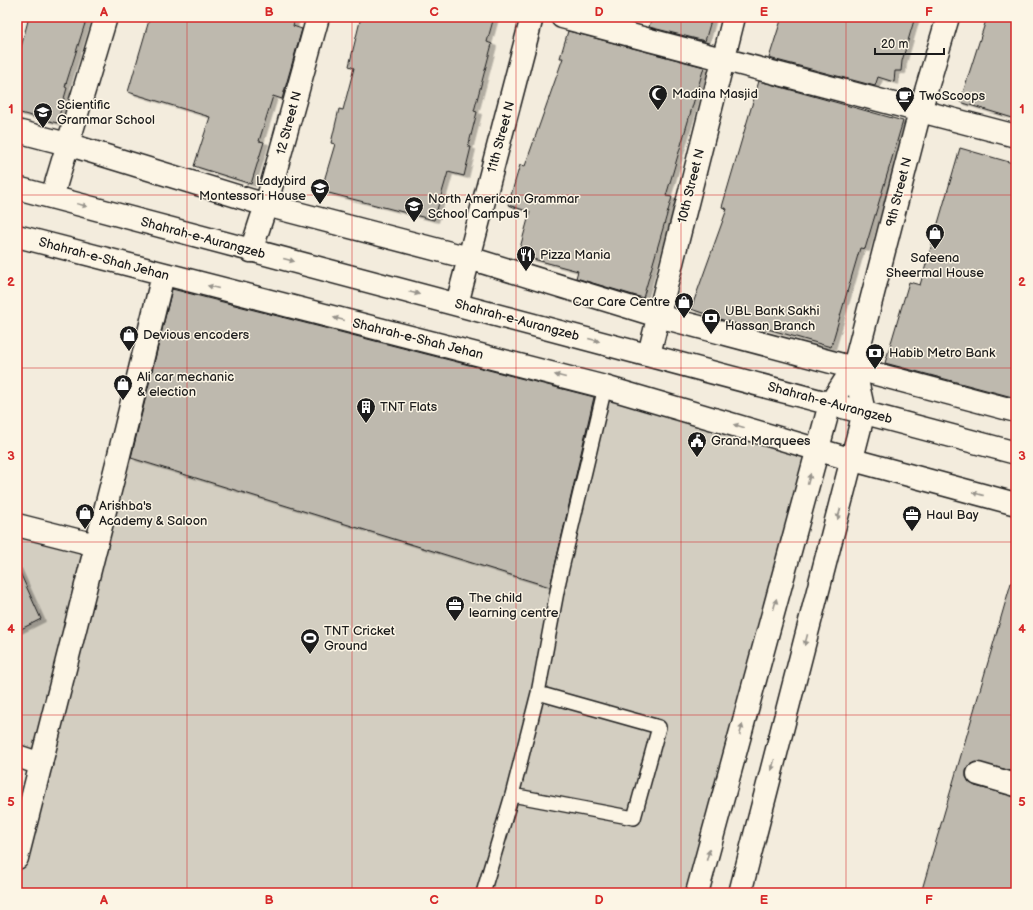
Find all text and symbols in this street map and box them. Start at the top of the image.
text: A [99,4,108,20]
text: B [264,4,274,20]
text: C [429,4,439,20]
text: D [594,4,604,20]
text: E [760,4,769,20]
text: F [925,4,933,20]
scale bar [875,30,944,56]
text: 20 m [881,37,908,52]
mosque icon: Madina Masjid [647,83,669,111]
cafe icon: TwoScoops [894,85,916,113]
place label: Madina Masjid [672,86,758,102]
place label: TwoScoops [919,88,986,104]
street label: 12 Street N [273,90,305,156]
place label: Scientific Grammar School [57,97,155,128]
street label: 11th Street N [484,99,518,175]
text: 1 [8,101,14,117]
school or university icon: Scientific Grammar School [32,101,54,129]
text: 1 [1019,101,1025,117]
street label: 10th Street N [674,147,708,225]
street label: 9th Street N [883,156,915,228]
place label: Ladybird Montessori House [199,173,306,204]
school or university icon: Ladybird Montessori House [309,177,331,205]
place label: North American Grammar School Campus 1 [428,191,579,222]
school or university icon: North American Grammar School Campus 1 [403,195,425,223]
one-way arrow [76,202,88,208]
street label: Shahrah-e-Aurangzeb [139,214,267,262]
shop icon: Safeena Sheermal House [924,222,946,250]
street label: Shahrah-e-Shah Jehan [37,234,171,284]
restaurant icon: Pizza Mania [515,244,537,272]
place label: Pizza Mania [540,247,611,263]
place label: Safeena Sheermal House [886,250,984,281]
one-way arrow [282,258,295,264]
text: 2 [7,274,15,290]
text: 2 [1018,274,1026,290]
one-way arrow [207,284,219,290]
one-way arrow [409,290,421,296]
shop icon: Car Care Centre [673,291,695,319]
place label: Car Care Centre [573,294,670,310]
street label: Shahrah-e-Aurangzeb [453,296,581,344]
place label: UBL Bank Sakhi Hassan Branch [725,303,819,334]
bank icon: UBL Bank Sakhi Hassan Branch [700,307,722,335]
street label: Shahrah-e-Shah Jehan [351,315,485,363]
one-way arrow [333,316,345,322]
shop icon: Devious encoders [118,324,140,352]
place label: Devious encoders [143,327,250,343]
one-way arrow [589,337,601,343]
bank icon: Habib Metro Bank [864,342,886,370]
place label: Habib Metro Bank [889,345,996,361]
place label: Ali car mechanic & election [137,369,234,400]
one-way arrow [554,372,566,378]
shop icon: Ali car mechanic & election [112,373,134,401]
street label: Shahrah-e-Aurangzeb [766,379,894,427]
building icon: TNT Flats [355,396,377,424]
place label: TNT Flats [380,399,438,415]
one-way arrow [733,423,745,429]
public building icon: Grand Marquees [686,430,708,458]
place label: Grand Marquees [711,433,811,449]
text: 3 [7,448,15,464]
text: 3 [1018,448,1026,464]
one-way arrow [806,473,812,485]
one-way arrow [972,490,985,496]
place label: Arishba's Academy & Saloon [99,498,207,529]
shop icon: Arishba's Academy & Saloon [74,502,96,530]
office icon: Haul Bay [901,504,923,532]
place label: Haul Bay [926,507,979,523]
one-way arrow [836,508,842,520]
place label: The child learning centre [469,590,559,621]
office icon: The child learning centre [444,594,466,622]
one-way arrow [772,598,778,610]
text: 4 [7,621,15,637]
text: 4 [1018,621,1026,637]
place label: TNT Cricket Ground [324,623,395,654]
sports icon: TNT Cricket Ground [299,627,321,655]
one-way arrow [803,634,809,646]
one-way arrow [738,724,744,736]
one-way arrow [770,760,776,772]
text: 5 [7,794,15,810]
text: 5 [1018,794,1026,810]
one-way arrow [705,849,711,862]
text: A [99,892,108,908]
text: B [264,892,274,908]
text: C [429,892,439,908]
text: D [594,892,604,908]
text: E [760,892,769,908]
text: F [925,892,933,908]

